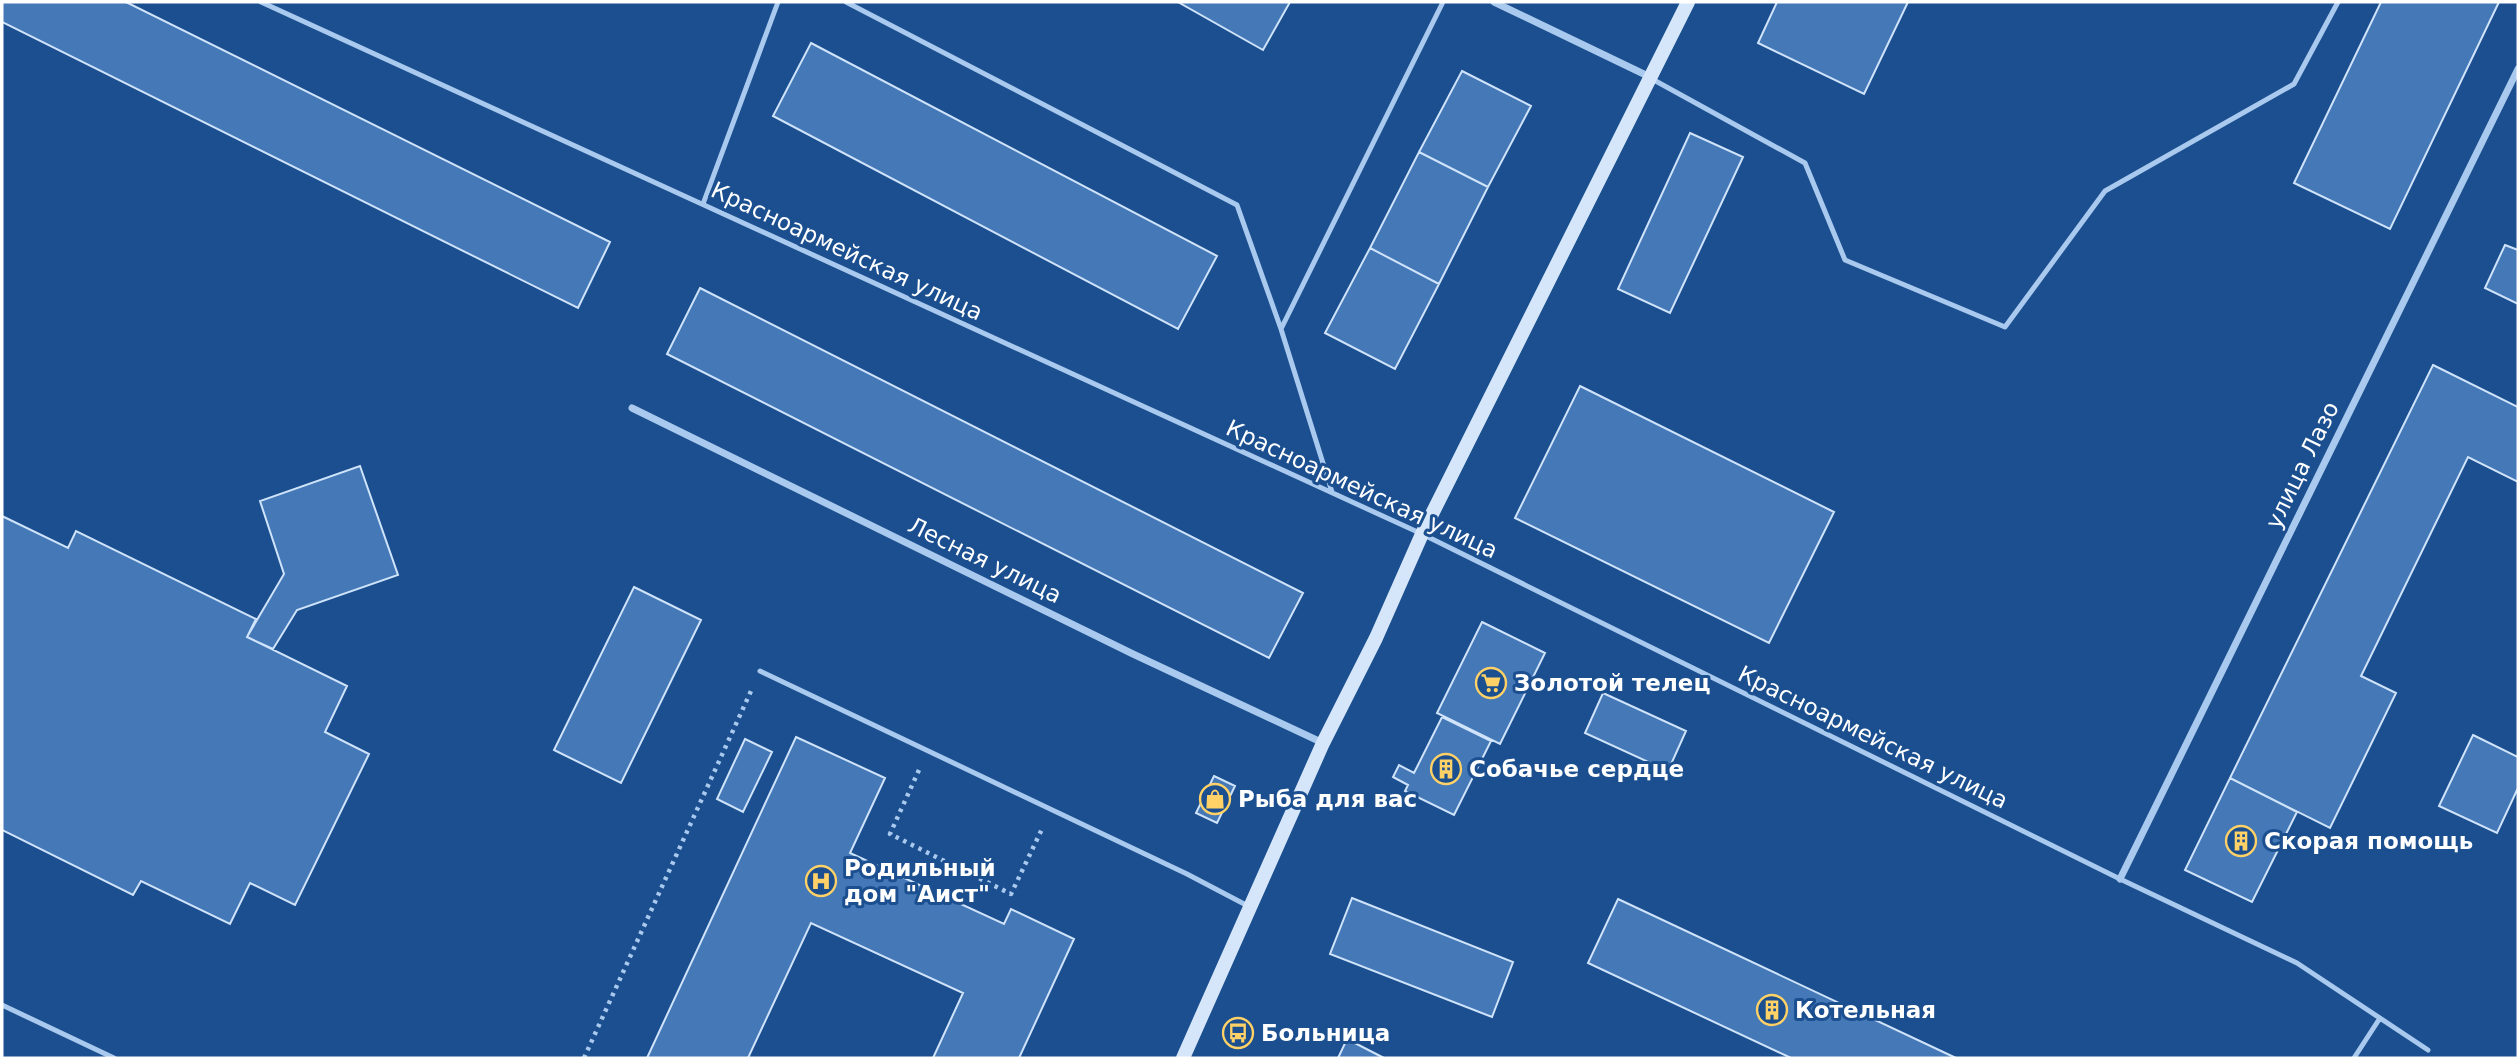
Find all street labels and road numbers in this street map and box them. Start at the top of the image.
street label: Красноармейская улица [707,177,987,325]
street label: улица Лазо [2260,397,2344,533]
street label: Красноармейская улица [1222,415,1502,563]
street label: Лесная улица [904,512,1066,608]
street label: Красноармейская улица [1734,660,2012,814]

